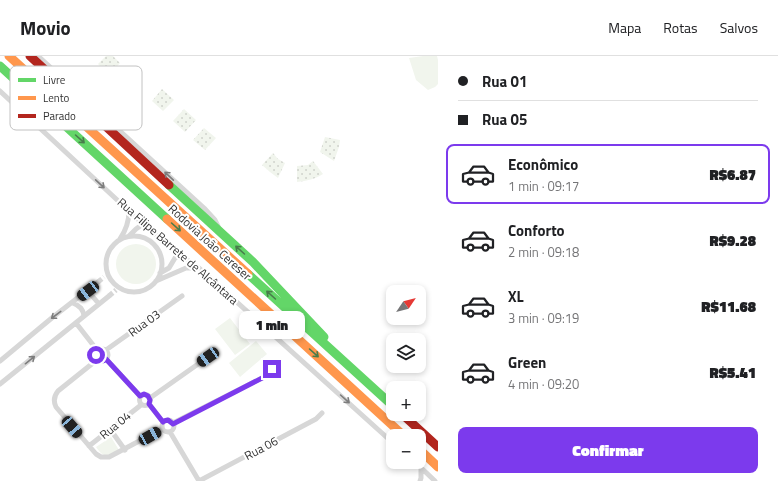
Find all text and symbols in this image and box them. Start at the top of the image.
text: Movio [20,13,71,42]
text: Mapa [608,17,641,38]
text: Rotas [663,17,698,38]
text: Salvos [720,17,758,38]
legend [10,66,142,130]
text: Rua 01 [482,70,527,93]
text: Livre [43,72,66,88]
text: Lento [43,90,70,106]
text: Parado [43,108,76,124]
text: Rua 05 [482,108,527,131]
one-way arrow [75,135,86,144]
text: Econômico [508,153,578,176]
icon: car [460,156,496,192]
text: R$6.87 [710,163,756,186]
one-way arrow [164,171,174,181]
text: 1 min · 09:17 [508,176,579,196]
one-way arrow [95,179,105,188]
street label: Rua Filipe Barrete de Alcântara [113,193,243,309]
street label: Rodovia João Cereser [164,199,256,285]
text: Conforto [508,219,565,242]
one-way arrow [171,222,181,232]
icon: car [460,222,496,258]
text: R$9.28 [710,229,756,252]
text: 2 min · 09:18 [508,242,579,262]
one-way arrow [234,246,245,255]
car [75,279,101,303]
north arrow [386,285,426,325]
map controls [386,285,426,469]
text: XL [508,285,524,308]
icon: car [460,288,496,324]
one-way arrow [266,290,276,300]
text: R$11.68 [701,295,756,318]
street label: Rua 03 [124,305,164,341]
text: 3 min · 09:19 [508,308,579,328]
one-way arrow [51,311,62,319]
callout: 1 min [239,311,305,339]
text: 1 min [256,315,288,335]
button: layers [386,333,426,373]
car [195,345,221,369]
route start [87,346,105,364]
one-way arrow [308,348,319,357]
text: Green [508,351,546,374]
icon: car [460,354,496,390]
one-way arrow [25,355,36,364]
route end [263,360,281,378]
text: R$5.41 [710,361,756,384]
text: 4 min · 09:20 [508,374,579,394]
button: + [386,381,426,421]
one-way arrow [340,395,350,404]
street label: Rua 04 [95,406,135,444]
car [60,414,84,440]
car [137,425,163,447]
button: Confirmar [458,427,758,473]
button: − [386,429,426,469]
street label: Rua 06 [241,431,282,465]

